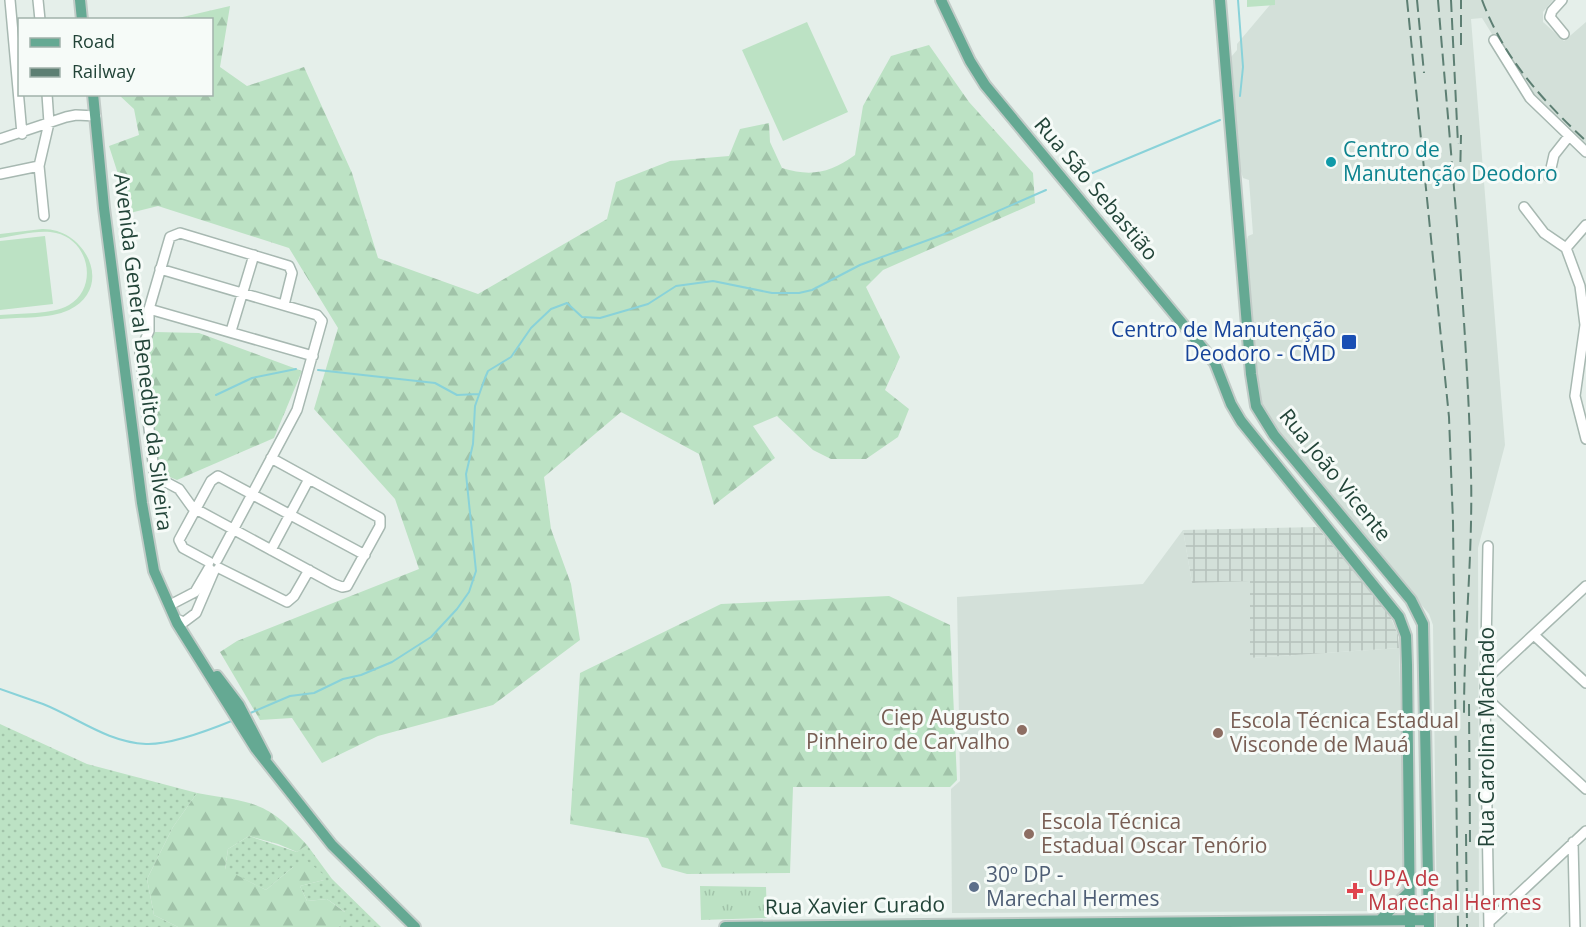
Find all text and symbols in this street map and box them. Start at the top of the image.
legend [18,18,213,96]
text: Road [72,29,115,53]
text: Railway [72,59,136,83]
street label: Rua São Sebastião [1028,111,1165,266]
place label: Centro de Manutenção Deodoro [1343,135,1558,187]
marker: Centro de Manutenção Deodoro [1324,155,1338,169]
street label: Avenida General Benedito da Silveira [108,171,180,532]
place label: Centro de Manutenção Deodoro - CMD [1111,315,1336,367]
marker: Centro de Manutenção Deodoro - CMD [1340,333,1358,351]
street label: Rua João Vicente [1274,402,1398,546]
street label: Rua Carolina Machado [1472,627,1500,847]
place label: Ciep Augusto Pinheiro de Carvalho [806,703,1010,755]
place label: Escola Técnica Estadual Visconde de Mauá [1230,706,1459,758]
marker: Ciep Augusto Pinheiro de Carvalho [1015,723,1029,737]
marker: Escola Técnica Estadual Visconde de Mauá [1211,726,1225,740]
place label: Escola Técnica Estadual Oscar Tenório [1041,807,1267,859]
marker: Escola Técnica Estadual Oscar Tenório [1022,827,1036,841]
place label: 30º DP - Marechal Hermes [986,860,1159,912]
place label: UPA de Marechal Hermes [1368,864,1541,916]
marker: 30º DP - Marechal Hermes [967,880,981,894]
marker: UPA de Marechal Hermes [1346,882,1364,900]
street label: Rua Xavier Curado [765,889,945,921]

